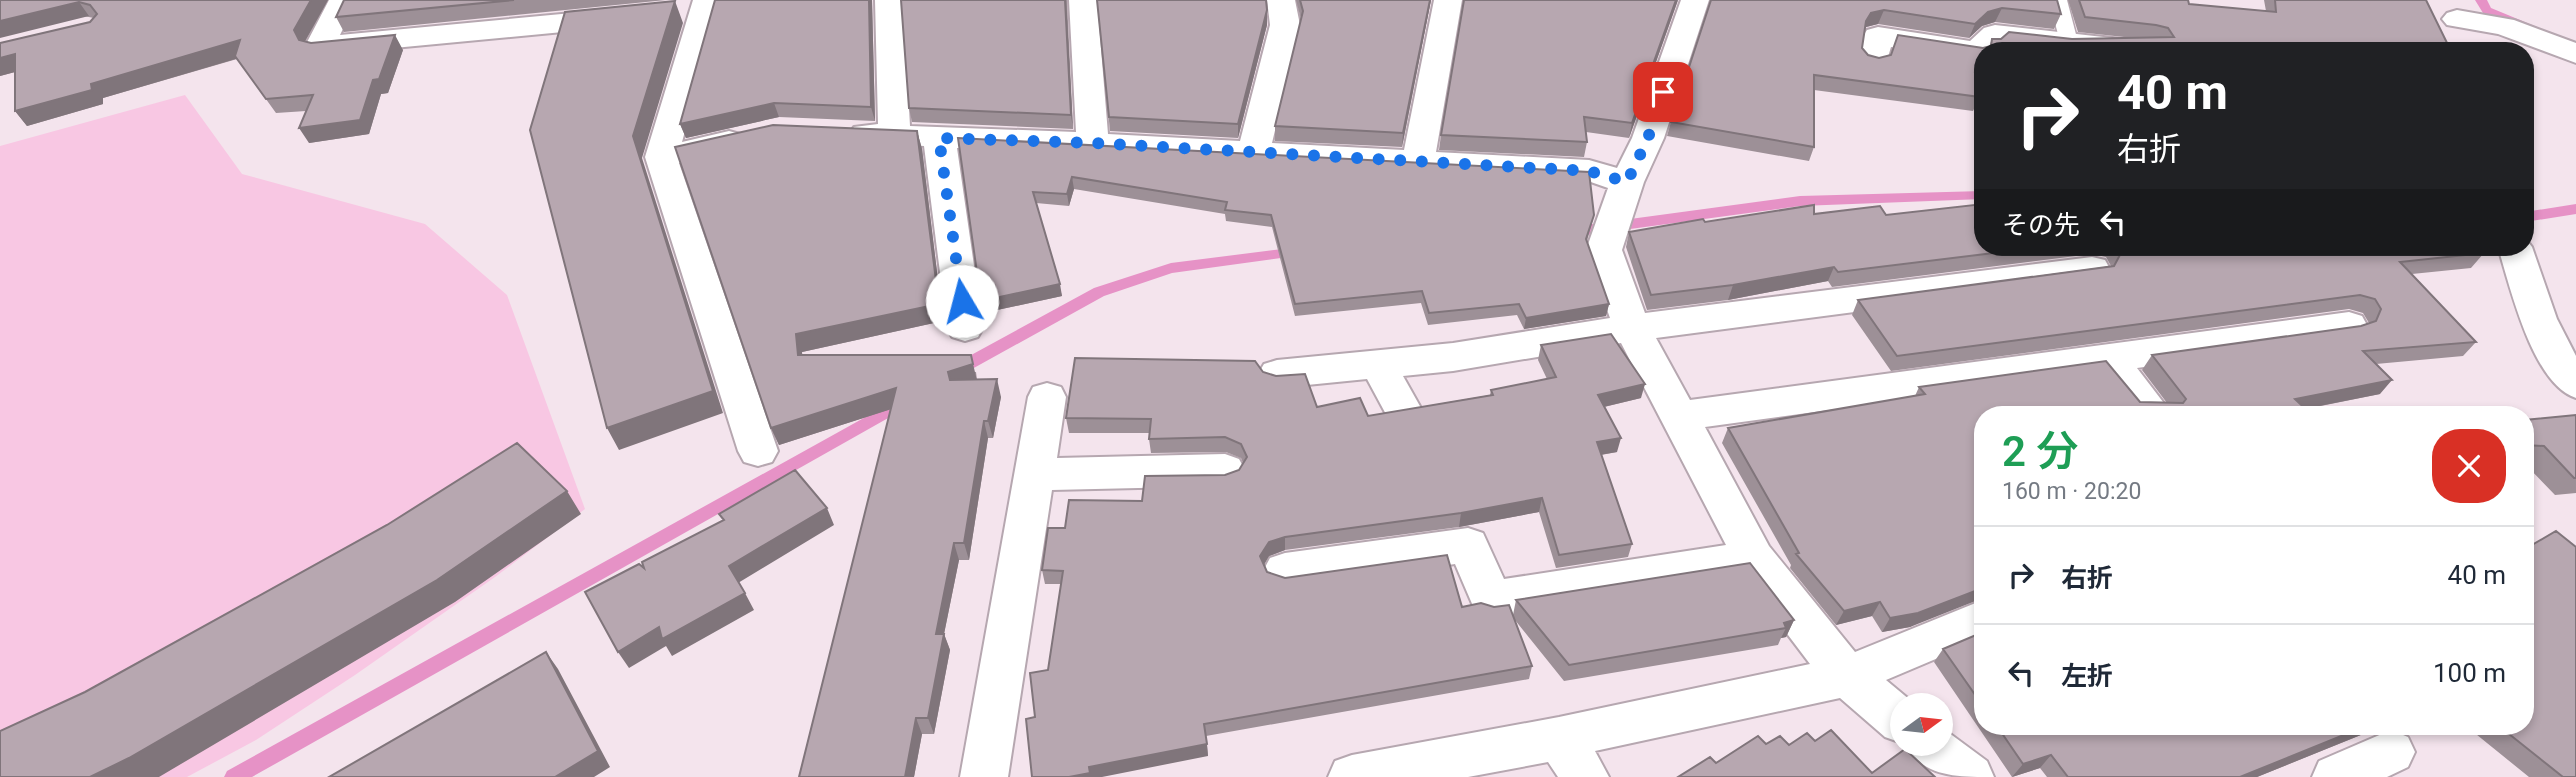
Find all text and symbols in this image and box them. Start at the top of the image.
pin [1633,62,1693,122]
text: 40 m [2117,64,2228,121]
icon: right [2002,70,2093,161]
icon: arrive [1644,73,1682,111]
text: 右折 [2117,130,2181,168]
icon: left [2094,203,2132,241]
text: その先 [2002,210,2080,240]
position arrow [925,264,999,338]
text: 2 分 [2002,427,2078,476]
button: close [2432,429,2506,503]
text: 160 m · 20:20 [2002,478,2141,505]
icon: right [2002,556,2040,594]
text: 40 m [2448,560,2506,590]
text: 右折 [2061,563,2113,593]
icon: left [2002,654,2040,692]
text: 100 m [2433,658,2506,688]
text: 左折 [2061,661,2113,691]
north arrow [1890,693,1953,756]
map controls [1890,693,1953,756]

